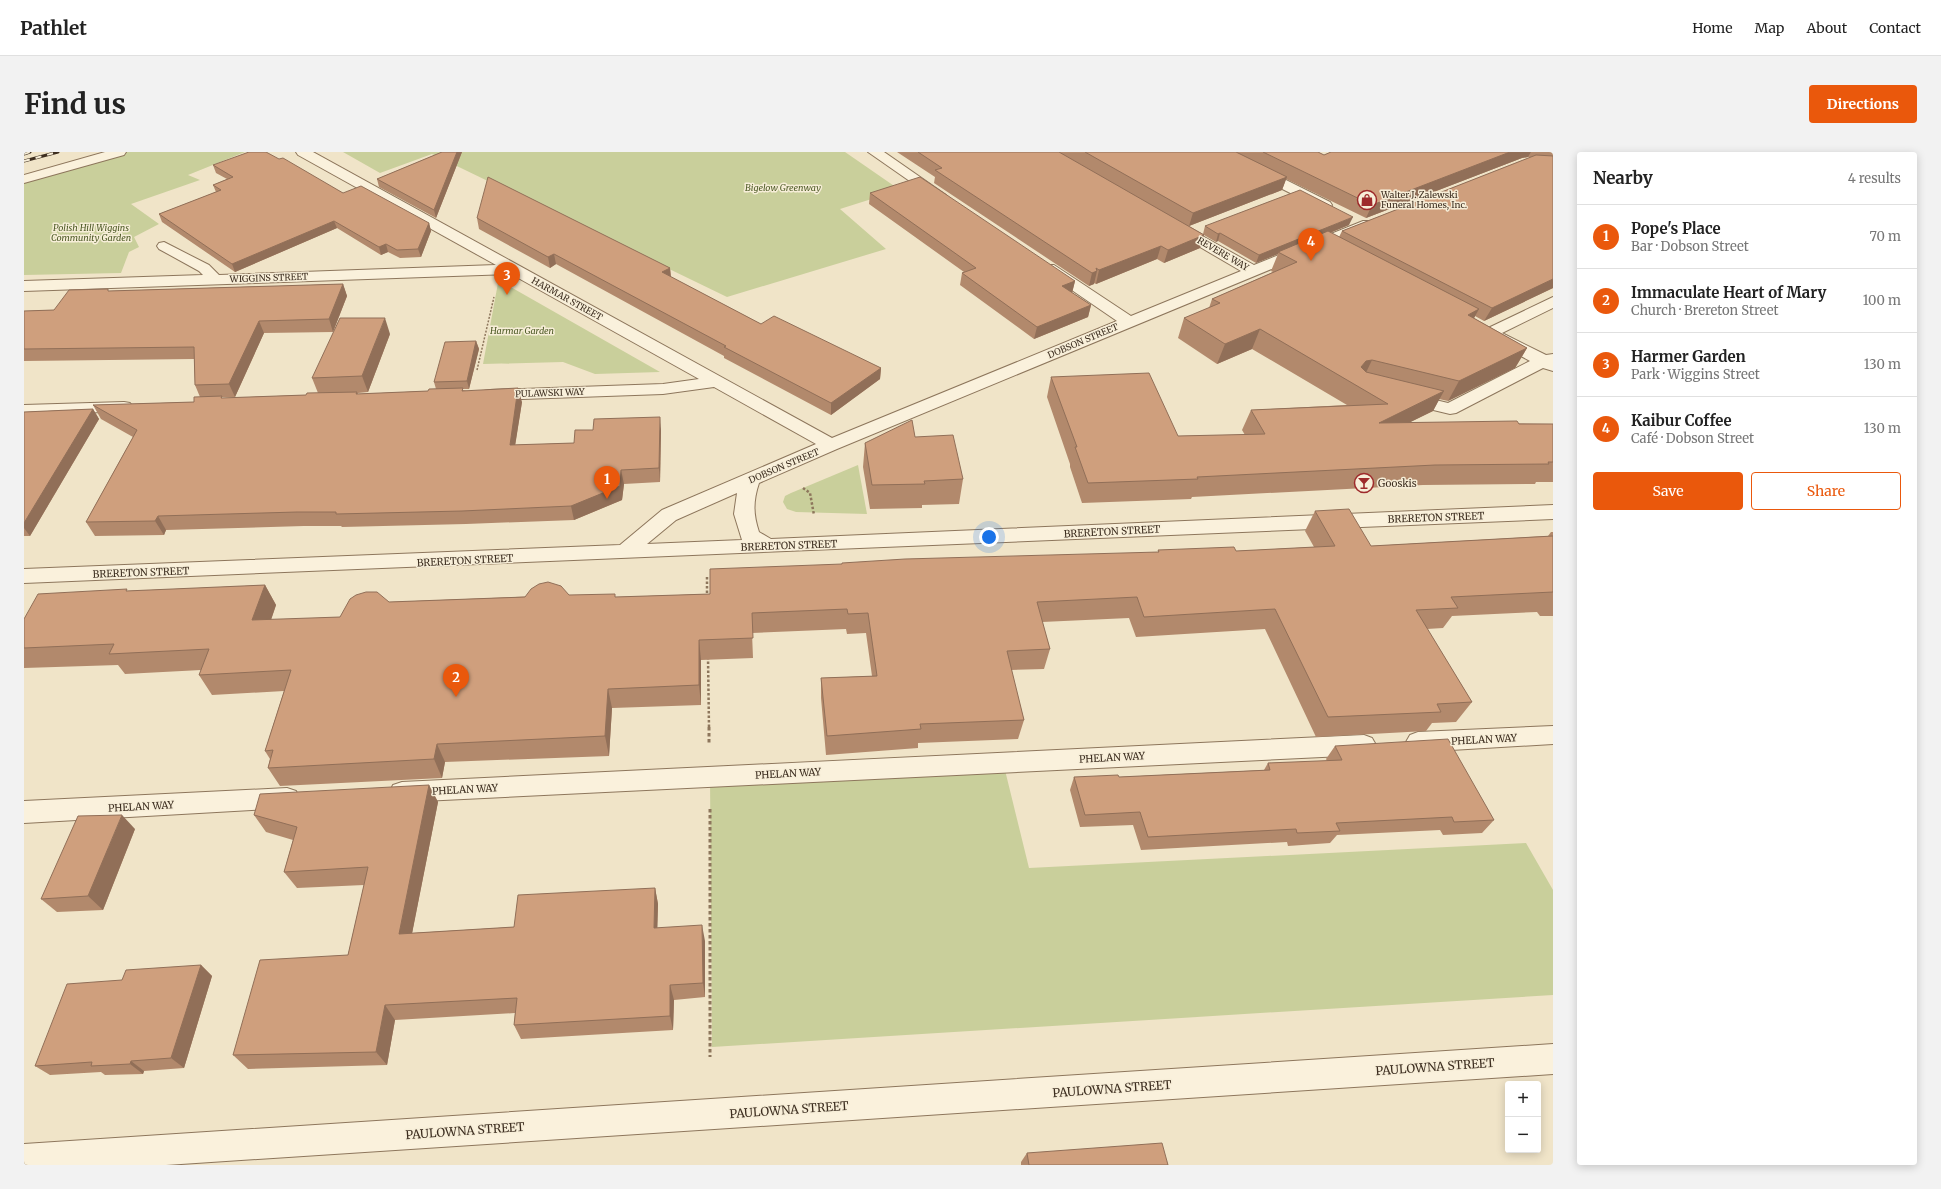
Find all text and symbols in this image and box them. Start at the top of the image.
text: Pathlet [20,16,87,40]
text: Home [1692,19,1733,37]
text: Map [1755,19,1784,37]
text: About [1806,19,1847,37]
text: Contact [1869,19,1921,37]
button: Directions [1809,85,1917,123]
text: Find us [24,86,126,122]
text: Nearby [1593,167,1653,189]
text: 4 results [1848,170,1901,187]
park label: Bigelow Greenway [745,182,821,193]
shop icon: Walter J. Zalewski Funeral Homes, Inc. [1356,189,1378,211]
place label: Walter J. Zalewski Funeral Homes, Inc. [1380,189,1467,211]
text: Pope's Place [1631,219,1721,238]
park label: Polish Hill Wiggins Community Garden [51,222,131,243]
pin: 4 [1298,228,1324,261]
text: 1 [1603,228,1609,245]
text: 70 m [1870,228,1901,245]
street label: REVERE WAY [1196,234,1251,273]
text: Bar · Dobson Street [1631,238,1749,255]
pin: 3 [494,262,520,295]
street label: WIGGINS STREET [229,271,309,284]
street label: HARMAR STREET [530,275,605,323]
text: Immaculate Heart of Mary [1631,283,1826,302]
text: 2 [1602,292,1610,309]
text: 100 m [1863,292,1901,309]
text: Church · Brereton Street [1631,302,1779,319]
street label: DOBSON STREET [1046,320,1120,360]
park label: Harmar Garden [489,325,554,336]
text: Harmer Garden [1631,347,1746,366]
text: 3 [1602,356,1610,373]
text: 130 m [1864,356,1901,373]
text: Park · Wiggins Street [1631,366,1760,383]
street label: PULAWSKI WAY [515,386,585,399]
text: Kaibur Coffee [1631,411,1732,430]
text: 4 [1602,420,1610,437]
text: 130 m [1864,420,1901,437]
text: Café · Dobson Street [1631,430,1754,447]
street label: DOBSON STREET [747,445,821,485]
pin: 1 [594,466,620,499]
bar icon: Gooskis [1353,472,1375,494]
button: Save [1593,472,1743,510]
button: Share [1751,472,1901,510]
place label: Gooskis [1378,477,1417,490]
street label: BRERETON STREET [1387,509,1485,526]
street label: BRERETON STREET [1063,522,1161,541]
your location [979,527,999,547]
street label: BRERETON STREET [740,537,838,554]
street label: BRERETON STREET [416,551,514,570]
street label: BRERETON STREET [92,564,190,581]
pin: 2 [443,664,469,697]
street label: PHELAN WAY [1451,731,1518,748]
street label: PHELAN WAY [1079,749,1146,766]
street label: PHELAN WAY [755,765,822,782]
street label: PHELAN WAY [432,781,499,798]
street label: PHELAN WAY [108,798,175,815]
street label: PAULOWNA STREET [1375,1055,1496,1078]
street label: PAULOWNA STREET [1052,1077,1173,1100]
map controls [1505,1081,1541,1153]
button: + [1505,1081,1541,1117]
street label: PAULOWNA STREET [729,1098,850,1121]
button: − [1505,1117,1541,1153]
street label: PAULOWNA STREET [405,1119,526,1142]

